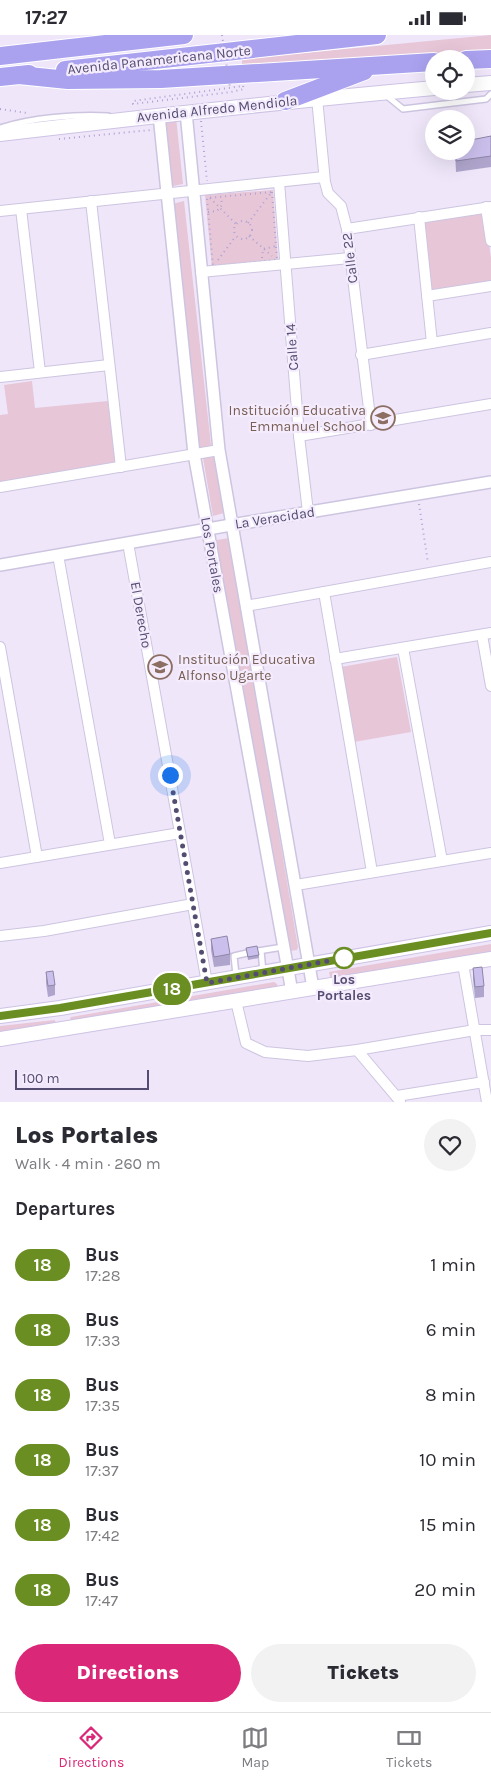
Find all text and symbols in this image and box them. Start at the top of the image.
text: 17:27 [25,7,67,29]
street label: Avenida Panamericana Norte [67,42,251,78]
map controls [425,50,475,160]
button: locate [425,50,475,100]
street label: Avenida Alfredo Mendiola [136,92,298,126]
button: layers [425,110,475,160]
street label: Calle 22 [338,232,362,284]
street label: Calle 14 [282,323,302,371]
place label: Institución Educativa Emmanuel School [229,402,366,435]
school or university icon: Institución Educativa Emmanuel School [370,405,396,431]
street label: La Veracidad [234,503,316,533]
street label: Los Portales [197,516,227,594]
street label: El Derecho [127,580,155,650]
place label: Institución Educativa Alfonso Ugarte [178,651,315,684]
school or university icon: Institución Educativa Alfonso Ugarte [147,654,173,680]
your location [158,763,183,788]
marker: Los Portales [333,947,355,969]
place label: Los Portales [317,971,371,1004]
line badge: 18 [150,973,194,1005]
text: 18 [163,978,181,1000]
scale bar [15,1067,149,1090]
text: 100 m [22,1070,60,1087]
button: heart [424,1119,476,1171]
text: Los Portales [15,1121,158,1149]
text: Walk · 4 min · 260 m [15,1154,161,1173]
text: Departures [15,1198,115,1220]
text: Bus [85,1244,119,1266]
text: 18 [33,1254,52,1276]
text: 1 min [430,1254,476,1276]
text: 17:28 [85,1266,121,1285]
text: Bus [85,1309,119,1331]
text: 18 [33,1319,52,1341]
text: 6 min [426,1319,476,1341]
text: 17:33 [85,1331,120,1350]
text: Bus [85,1374,119,1396]
text: 18 [33,1384,52,1406]
text: 8 min [425,1384,476,1406]
text: 17:35 [85,1396,120,1415]
text: Bus [85,1439,119,1461]
text: 18 [33,1449,52,1471]
text: 10 min [419,1449,476,1471]
text: 17:37 [85,1461,118,1480]
text: Bus [85,1504,119,1526]
text: 18 [33,1514,52,1536]
text: 15 min [420,1514,476,1536]
text: 17:42 [85,1526,120,1545]
text: Bus [85,1569,119,1591]
text: 18 [33,1579,52,1601]
text: 20 min [414,1579,476,1601]
text: 17:47 [85,1591,118,1610]
button: Directions [15,1644,241,1702]
button: Tickets [251,1644,476,1702]
tab: Directions [59,1724,124,1771]
tab: Map [241,1724,269,1771]
tab: Tickets [386,1724,432,1771]

